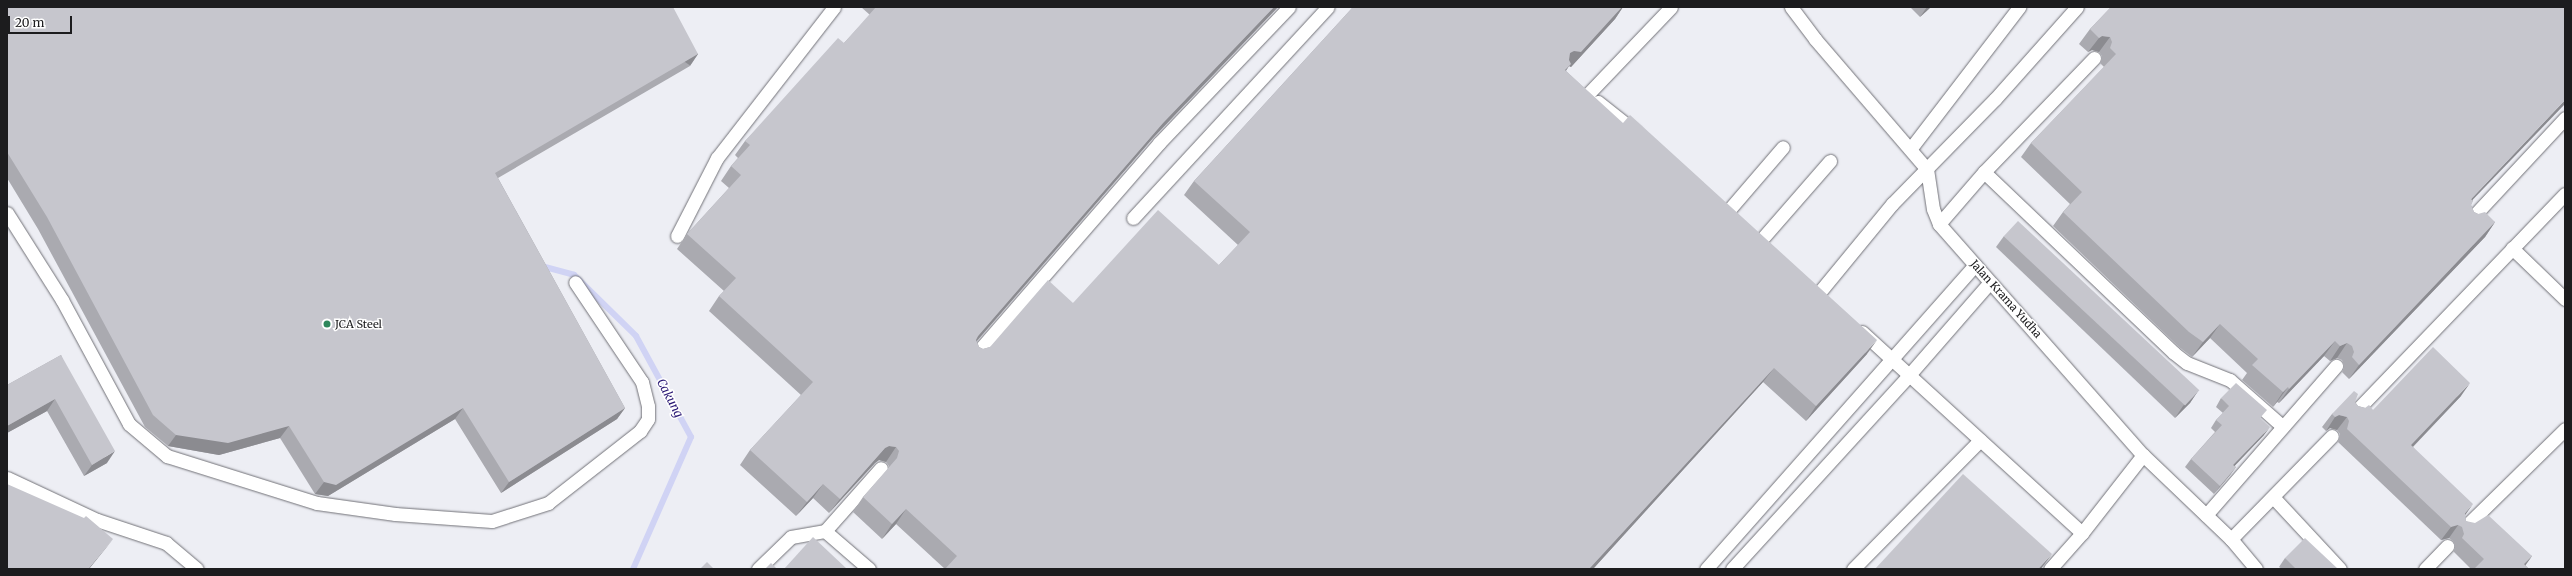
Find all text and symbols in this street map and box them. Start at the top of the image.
scale bar [10,8,74,34]
text: 20 m [15,15,44,30]
street label: Jalan Krama Yudha [1968,257,2044,341]
place label: JCA Steel [335,317,382,331]
marker: JCA Steel [322,319,332,329]
water label: Cakung [654,376,686,420]

